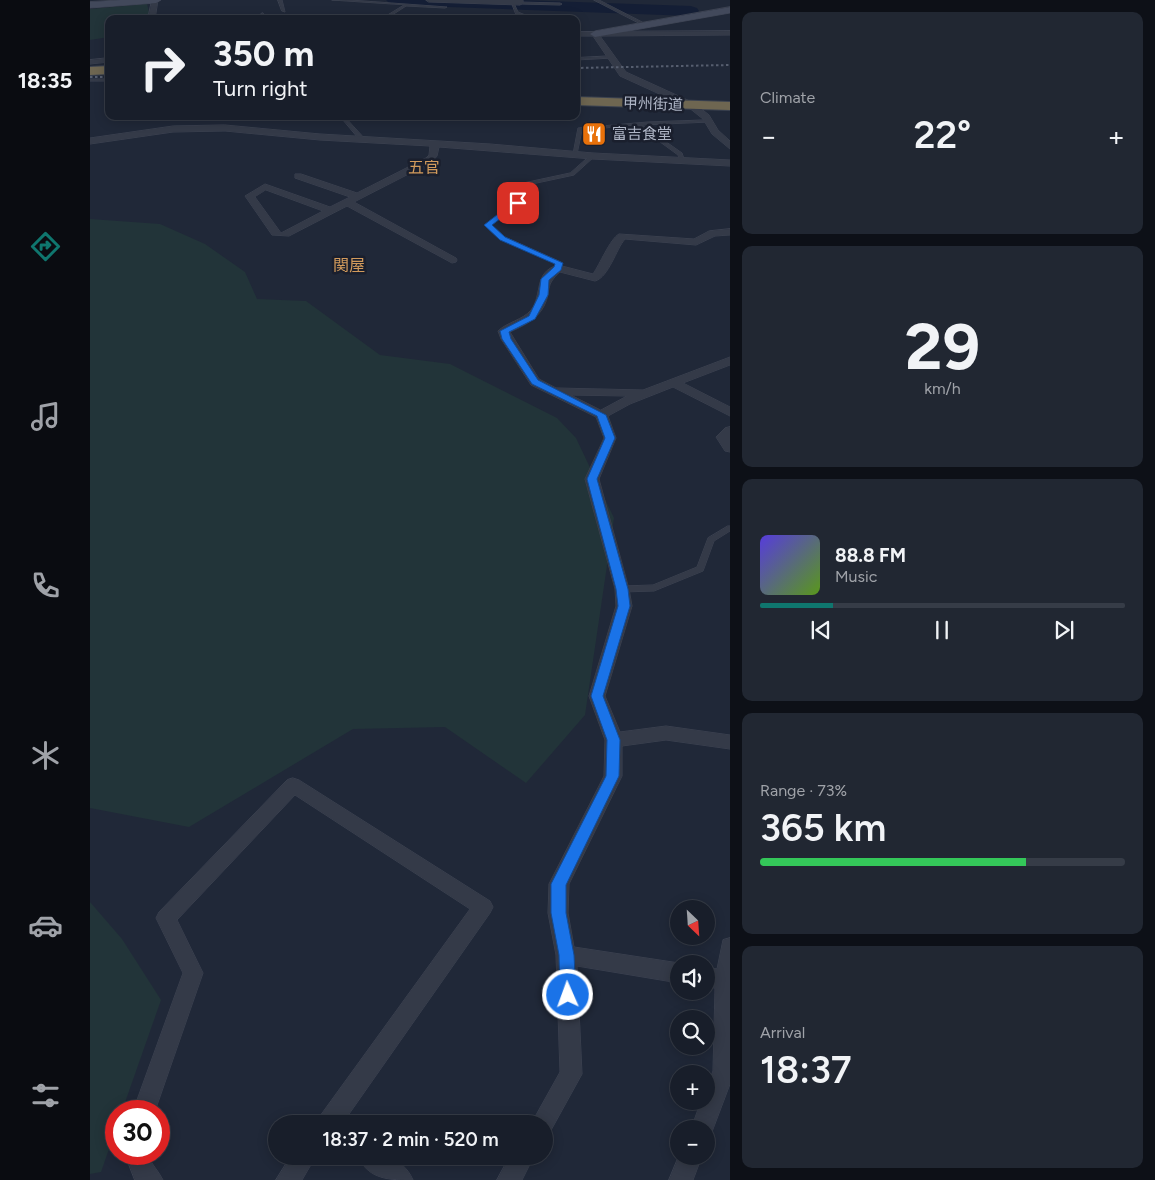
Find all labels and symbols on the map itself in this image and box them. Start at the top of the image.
street label: 甲州街道 [623,94,683,114]
restaurant icon: 富吉食堂 [581,121,607,147]
place label: 富吉食堂 [612,125,672,143]
district label: 五官 [408,158,440,177]
pin [497,182,539,224]
district label: 関屋 [333,256,365,275]
north arrow [670,900,715,945]
position arrow [541,968,593,1020]
speed limit sign: 30 [105,1100,170,1165]

